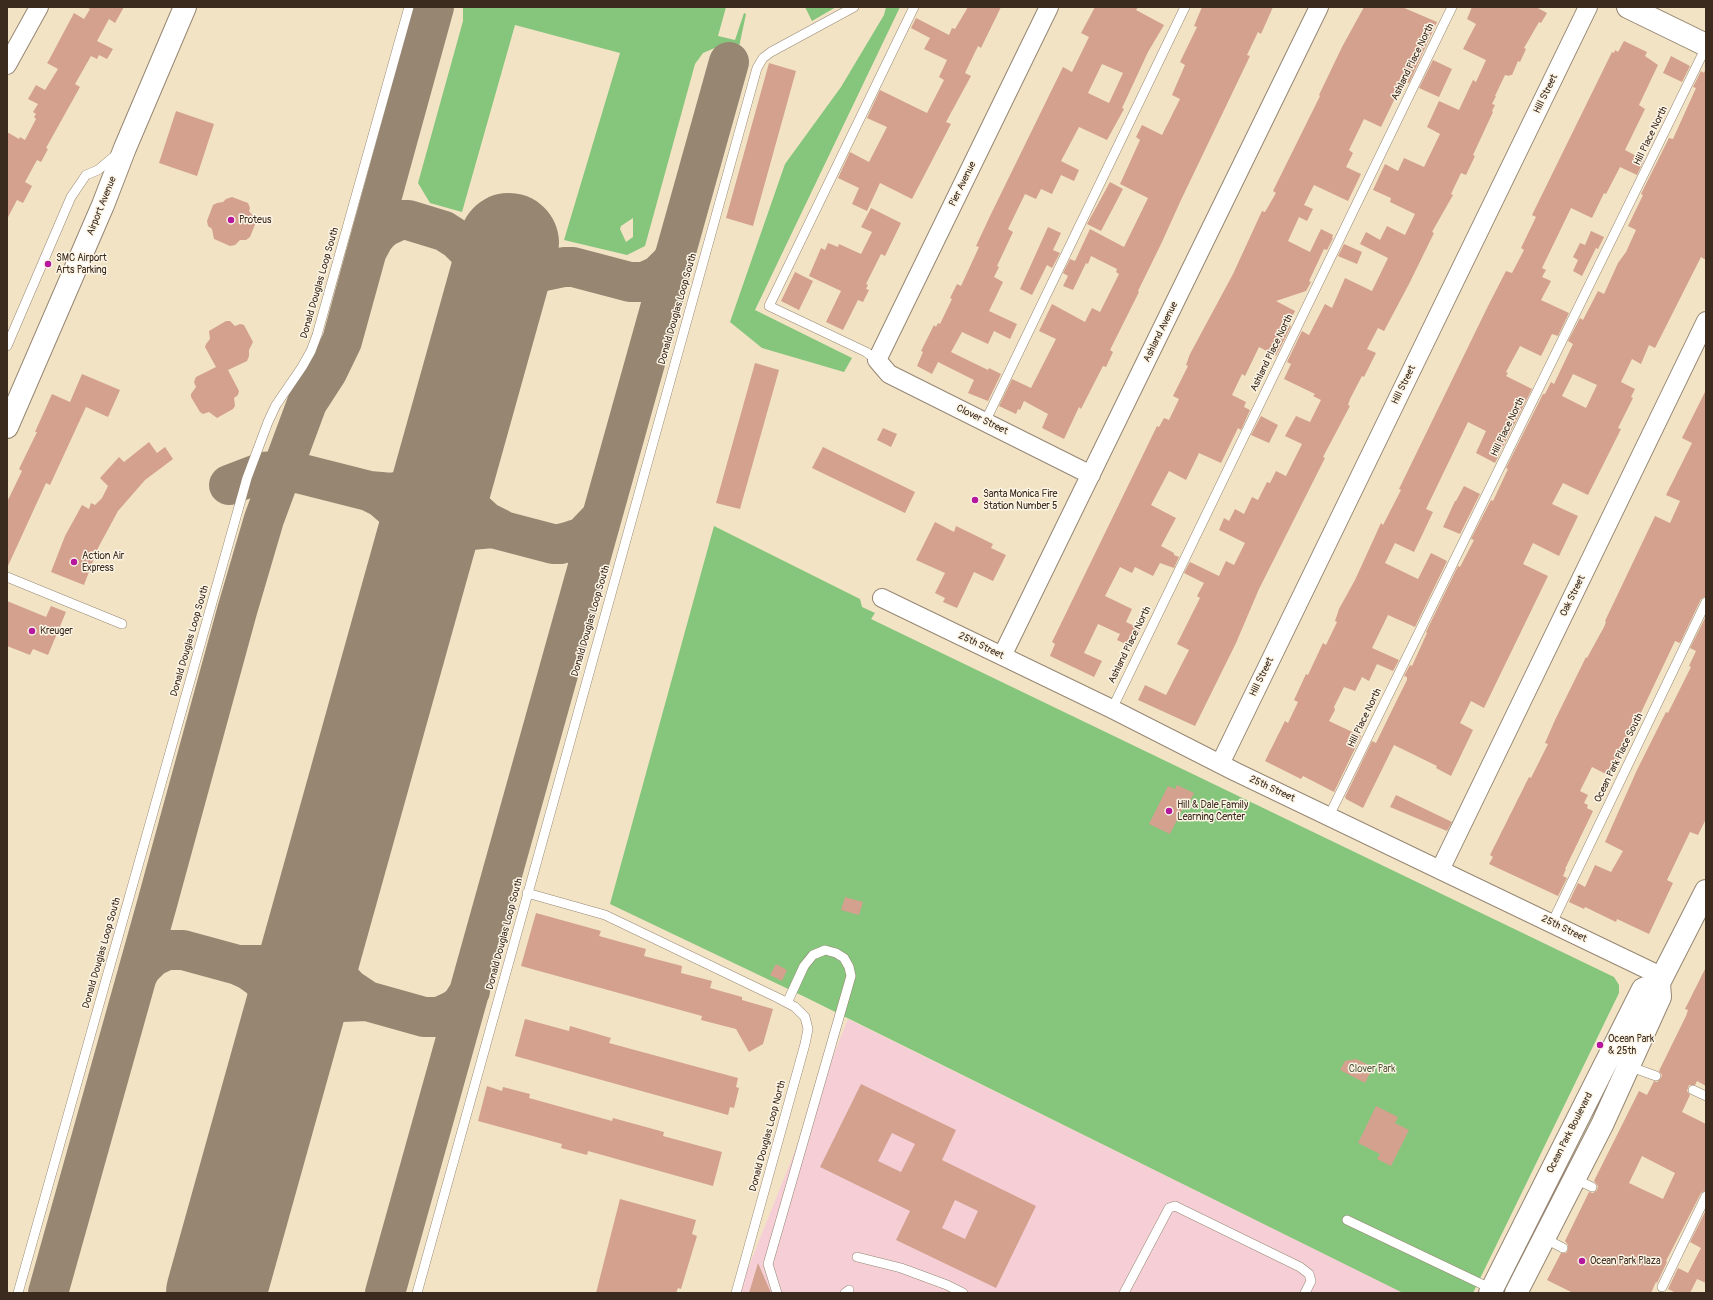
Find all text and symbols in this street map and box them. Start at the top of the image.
street label: Ashland Place North [1389,22,1437,102]
street label: Hill Street [1531,72,1561,116]
street label: Hill Place North [1632,105,1670,167]
street label: Pier Avenue [947,159,979,209]
street label: Airport Avenue [85,175,119,237]
place label: Proteus [239,214,272,226]
marker: Proteus [226,215,236,225]
street label: Donald Douglas Loop South [298,226,342,340]
place label: SMC Airport Arts Parking [56,252,107,276]
street label: Donald Douglas Loop South [656,252,700,366]
marker: SMC Airport Arts Parking [43,259,53,269]
street label: Ashland Avenue [1141,300,1181,364]
street label: Ashland Place North [1248,313,1296,393]
street label: Hill Street [1389,363,1419,407]
street label: Hill Place North [1489,396,1527,458]
street label: Clover Street [954,402,1010,438]
place label: Santa Monica Fire Station Number 5 [983,488,1057,512]
marker: Santa Monica Fire Station Number 5 [970,495,980,505]
place label: Action Air Express [82,550,124,574]
marker: Action Air Express [69,557,79,567]
street label: Donald Douglas Loop South [569,564,613,678]
street label: Oak Street [1558,573,1588,619]
street label: Donald Douglas Loop South [168,584,212,698]
street label: Ashland Place North [1106,605,1154,685]
place label: Kreuger [40,625,73,637]
marker: Kreuger [27,626,37,636]
street label: 25th Street [956,630,1006,662]
street label: Hill Street [1247,655,1277,699]
street label: Hill Place North [1346,687,1384,749]
street label: Ocean Park Place South [1592,711,1646,805]
street label: 25th Street [1247,773,1297,805]
place label: Hill & Dale Family Learning Center [1177,799,1248,822]
marker: Hill & Dale Family Learning Center [1164,806,1174,816]
street label: Donald Douglas Loop South [484,877,526,991]
street label: Donald Douglas Loop South [80,896,124,1010]
street label: 25th Street [1539,913,1589,945]
place label: Ocean Park & 25th [1608,1033,1654,1056]
marker: Ocean Park & 25th [1595,1040,1605,1050]
park label: Clover Park [1349,1063,1395,1075]
street label: Donald Douglas Loop North [747,1079,789,1193]
street label: Ocean Park Boulevard [1544,1091,1596,1175]
place label: Ocean Park Plaza [1590,1255,1661,1267]
marker: Ocean Park Plaza [1577,1256,1587,1266]

